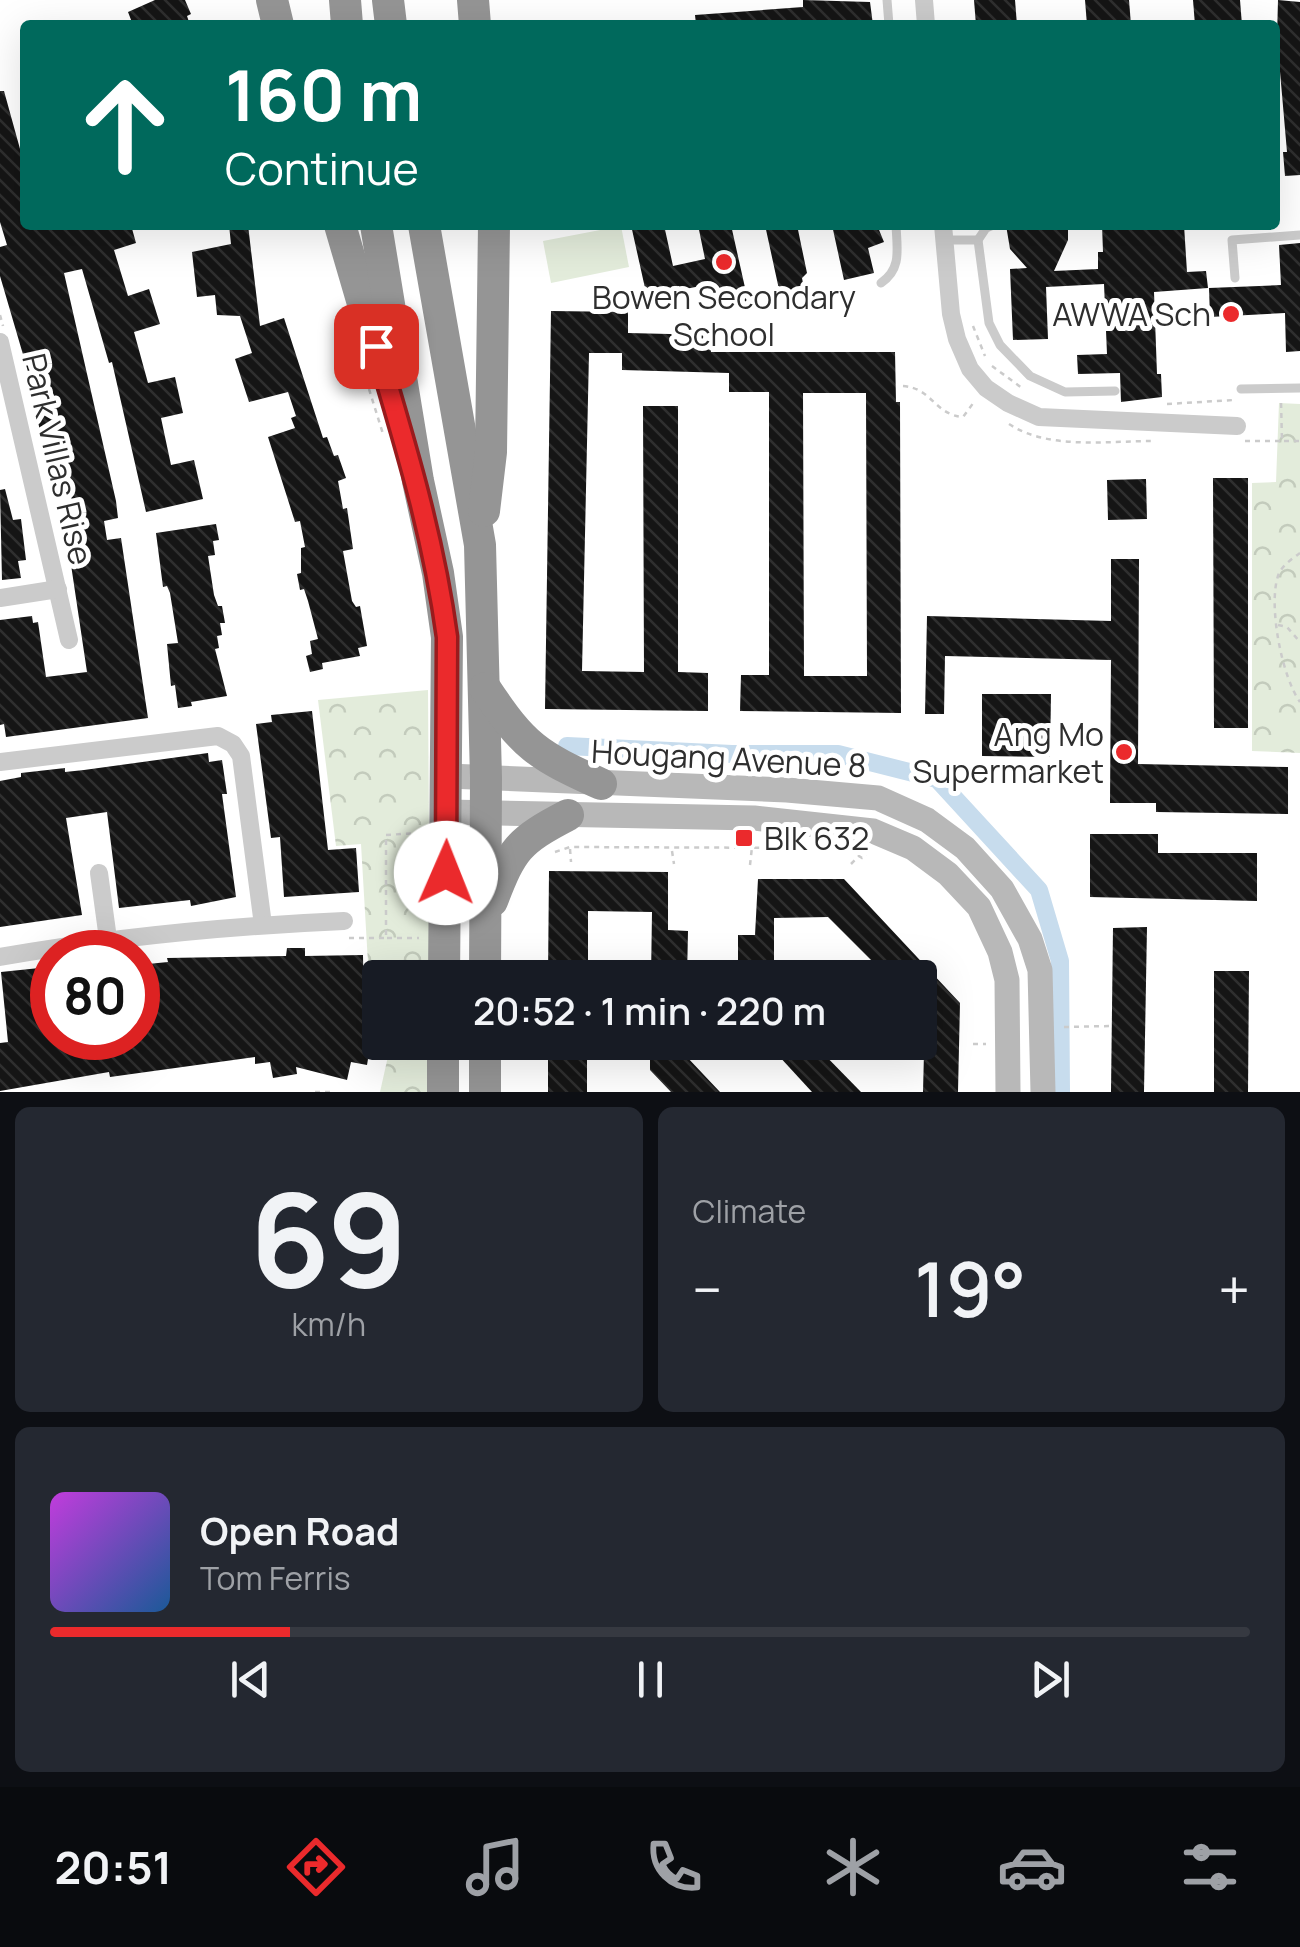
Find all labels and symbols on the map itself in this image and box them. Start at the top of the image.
marker: Bowen Secondary School [713,251,735,273]
place label: Bowen Secondary School [592,275,856,356]
place label: AWWA Sch [1052,292,1211,336]
marker: AWWA Sch [1220,303,1242,325]
pin [334,304,419,389]
street label: Park Villas Rise [12,349,104,569]
place label: Ang Mo Supermarket [913,712,1104,793]
street label: Hougang Avenue 8 [590,729,868,787]
marker: Ang Mo Supermarket [1113,741,1135,763]
place label: Blk 632 [764,816,869,860]
position arrow [394,821,498,925]
marker: Blk 632 [733,827,755,849]
speed limit sign: 80 [30,930,160,1060]

